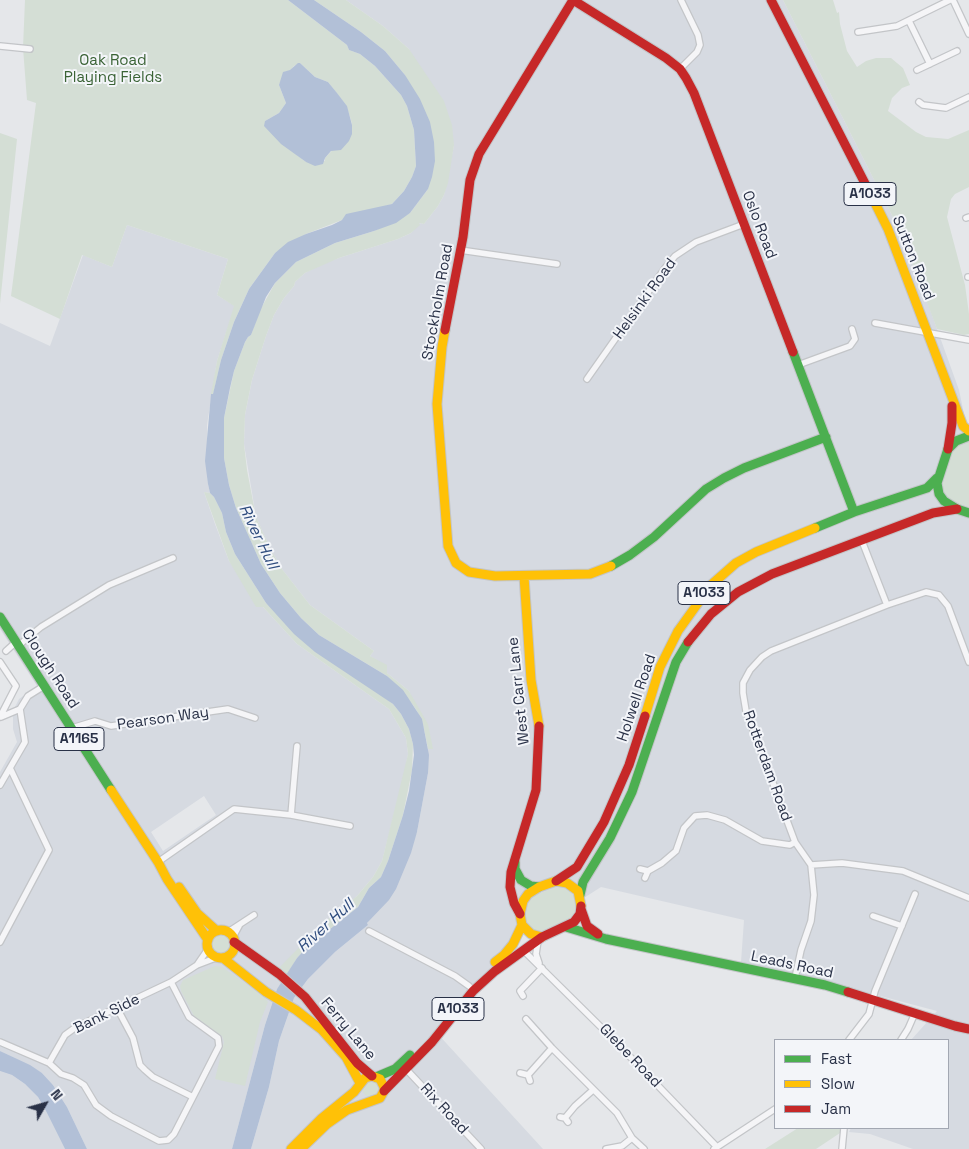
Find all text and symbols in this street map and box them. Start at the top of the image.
park label: Oak Road Playing Fields [64,52,162,87]
road number: A1033 [844,182,896,205]
street label: Oslo Road [738,188,780,262]
street label: Sutton Road [888,213,938,303]
street label: Stockholm Road [419,242,457,362]
street label: Helsinki Road [610,255,680,343]
water label: River Hull [234,501,282,573]
road number: A1033 [678,582,730,604]
street label: Clough Road [18,626,82,712]
street label: West Carr Lane [504,636,534,746]
street label: Holwell Road [614,652,660,744]
street label: Pearson Way [116,704,210,734]
street label: Rotterdam Road [739,708,795,824]
road number: A1165 [54,728,104,751]
water label: River Hull [294,895,358,957]
street label: Leads Road [749,947,835,983]
street label: Bank Side [71,990,143,1038]
street label: Ferry Lane [317,994,379,1064]
road number: A1033 [432,998,484,1021]
street label: Glebe Road [595,1020,665,1092]
legend [774,1039,949,1129]
text: Fast [821,1049,852,1068]
text: Slow [821,1074,855,1093]
north arrow [20,1079,70,1129]
street label: Rix Road [416,1080,472,1138]
text: N [47,1086,67,1104]
text: Jam [821,1099,851,1118]

